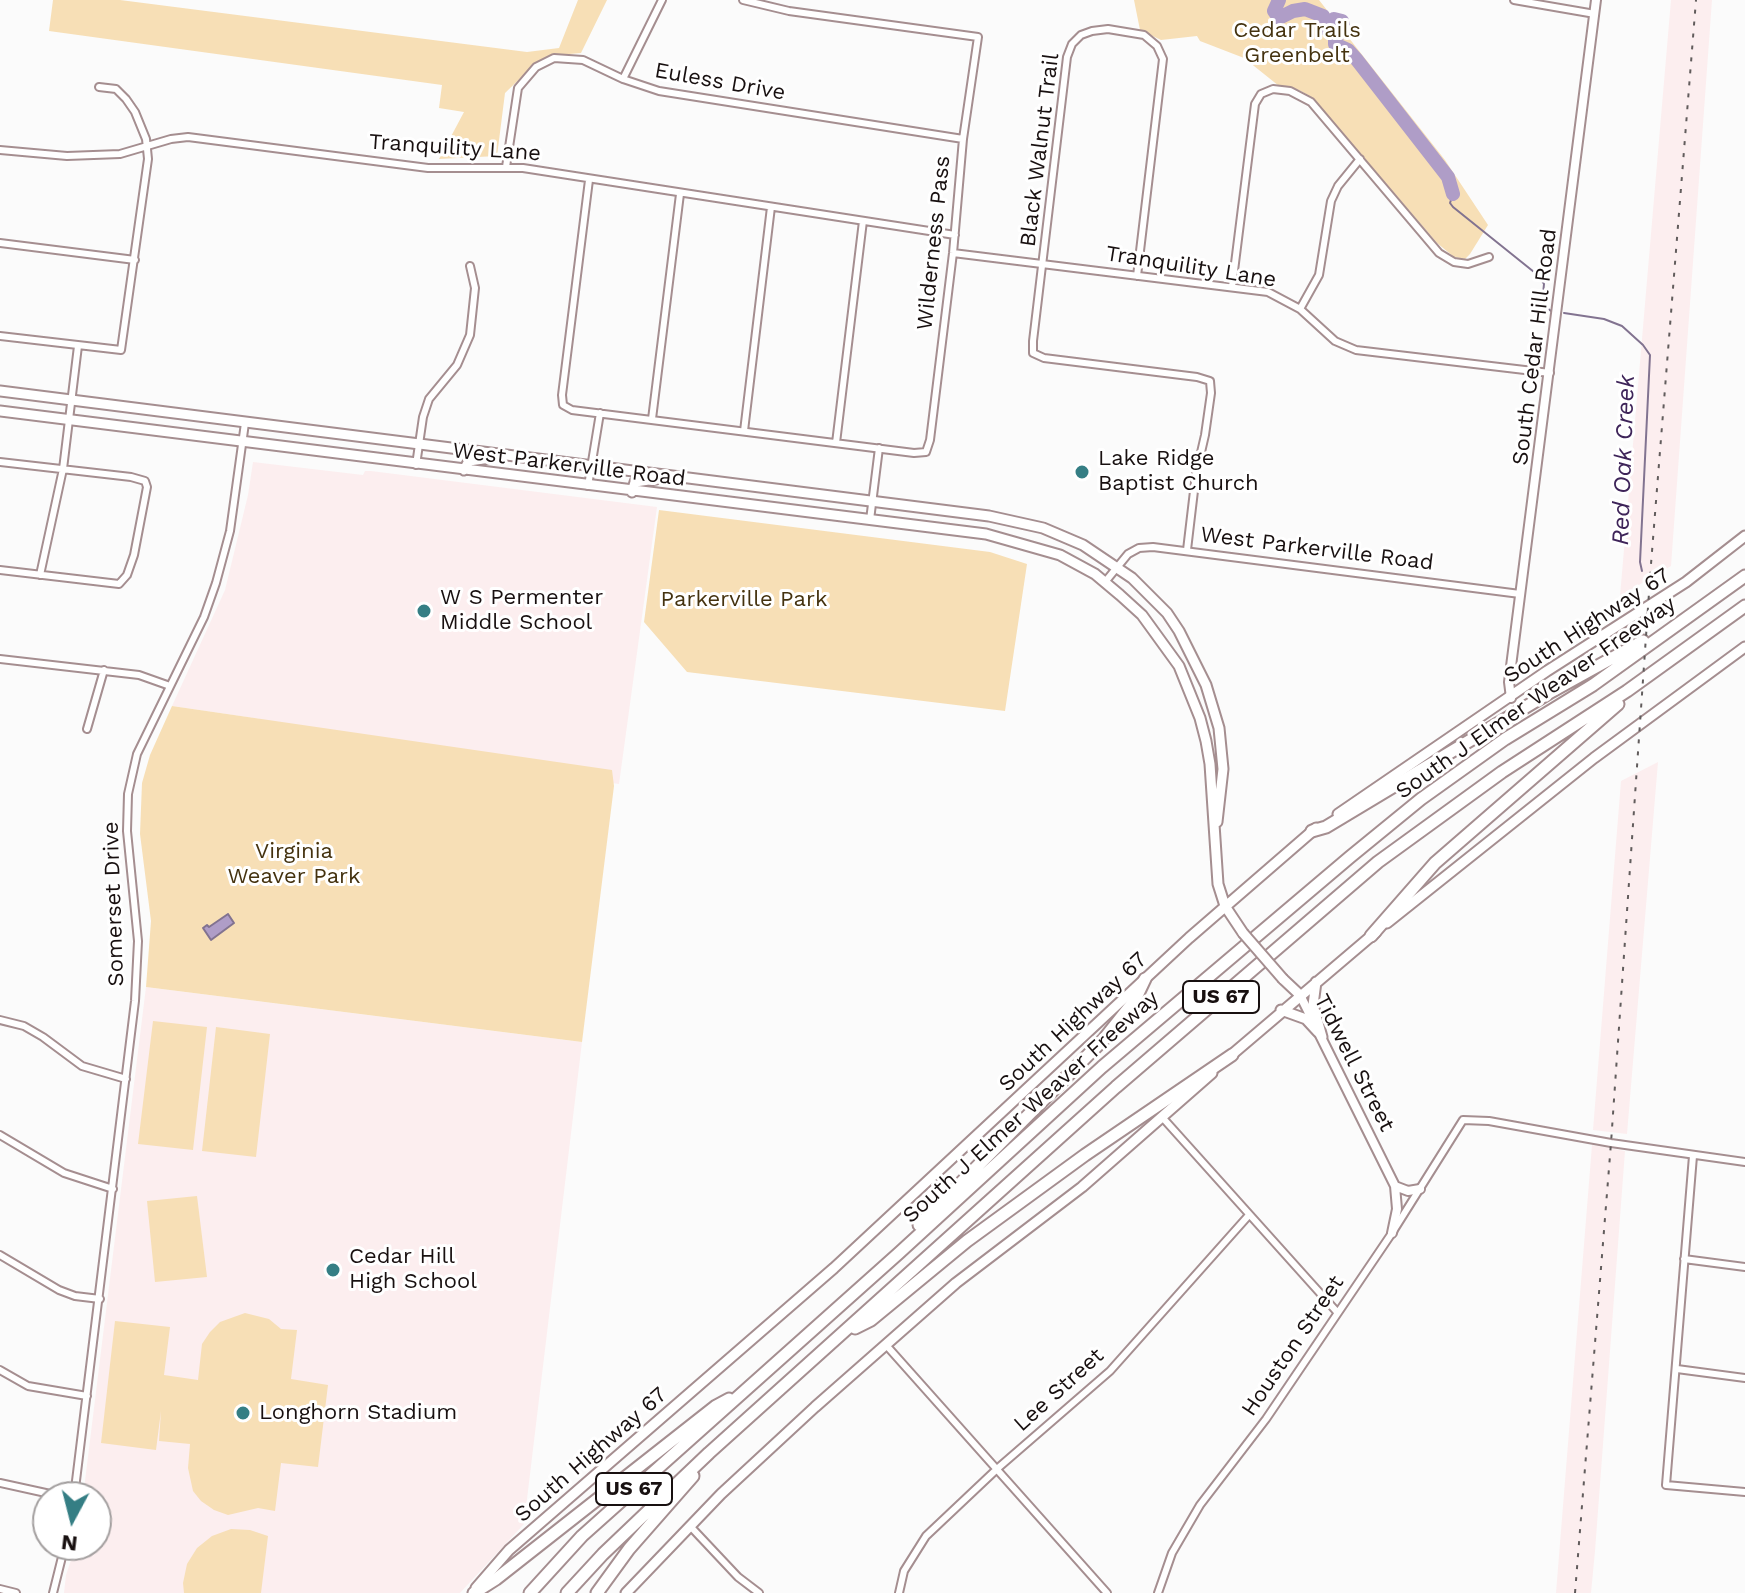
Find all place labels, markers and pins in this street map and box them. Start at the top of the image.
place label: Lake Ridge Baptist Church [1098,446,1259,498]
marker: Lake Ridge Baptist Church [1073,463,1091,481]
place label: W S Permenter Middle School [440,585,603,636]
marker: W S Permenter Middle School [415,602,433,620]
place label: Cedar Hill High School [349,1244,477,1296]
marker: Cedar Hill High School [324,1261,342,1279]
place label: Longhorn Stadium [259,1400,457,1426]
marker: Longhorn Stadium [234,1404,252,1422]

